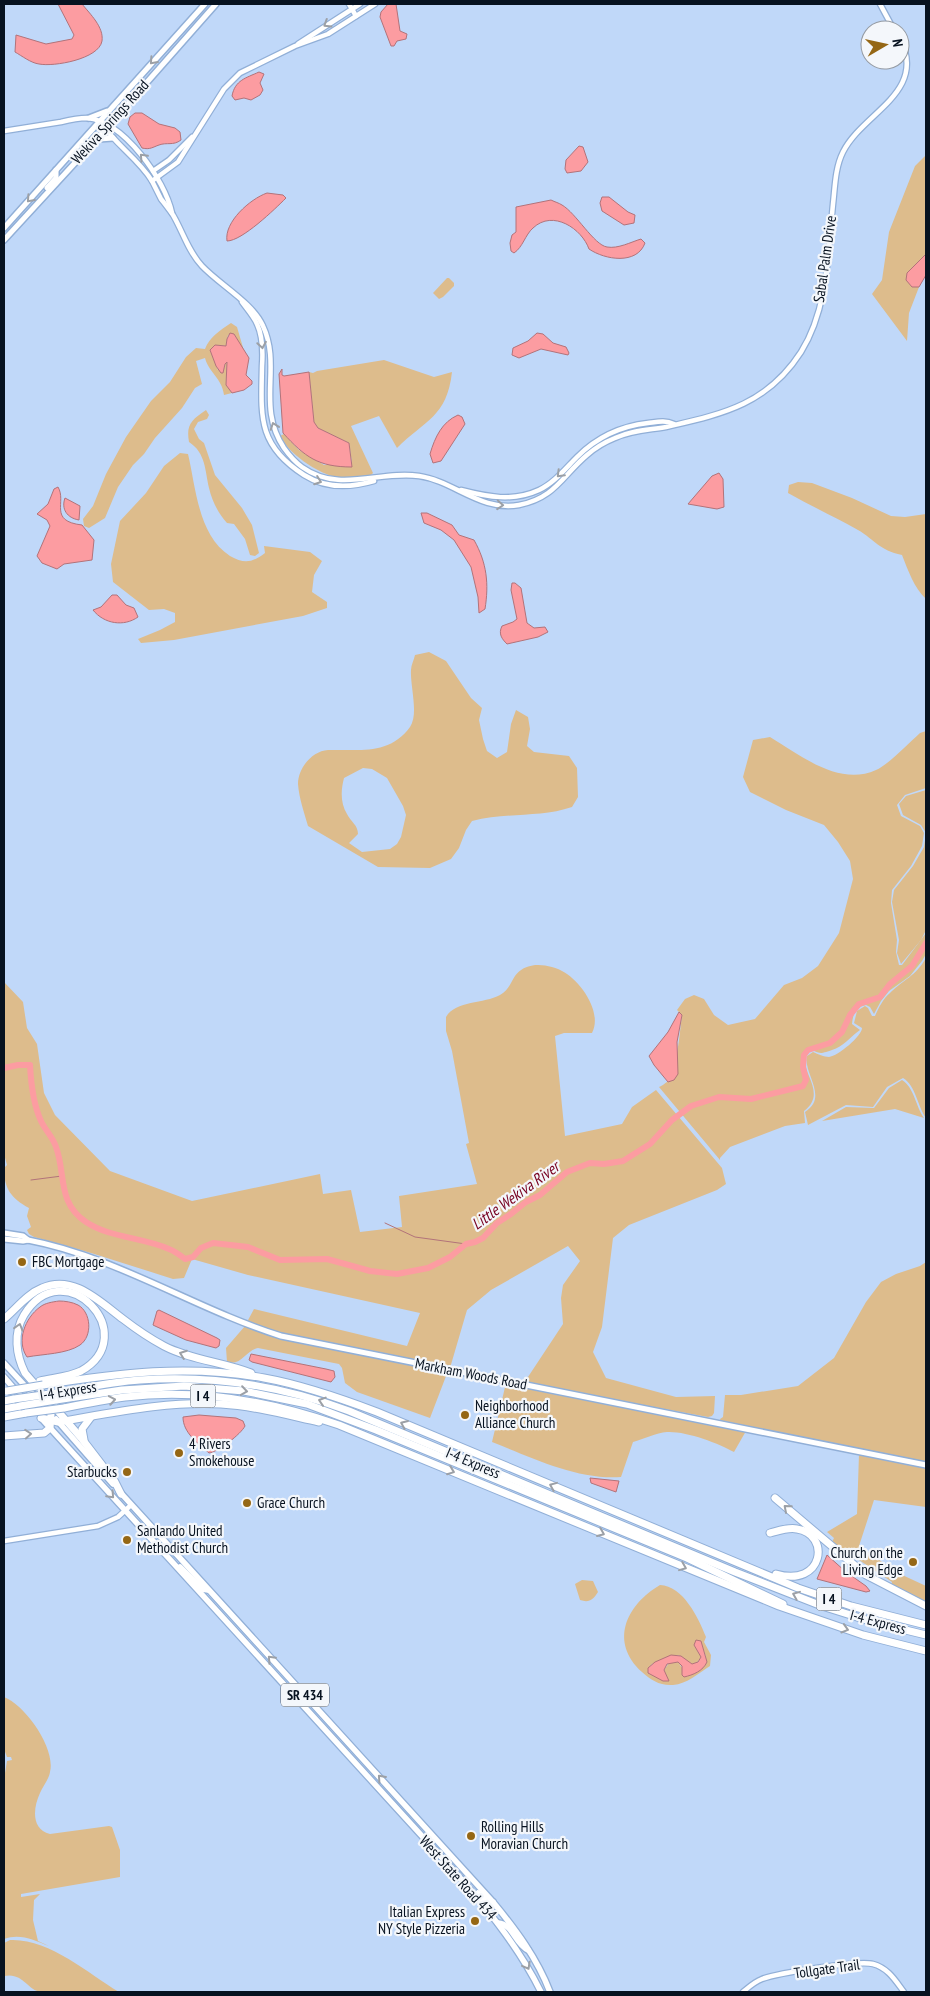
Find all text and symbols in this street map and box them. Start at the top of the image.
one-way arrow [323,18,332,28]
north arrow [860,20,910,70]
text: N [888,38,907,48]
one-way arrow [150,56,159,65]
street label: Wekiva Springs Road [67,76,152,168]
one-way arrow [140,154,149,163]
one-way arrow [27,194,36,203]
street label: Sabal Palm Drive [809,214,840,304]
one-way arrow [256,340,266,349]
one-way arrow [270,423,280,431]
one-way arrow [557,468,566,477]
one-way arrow [313,476,322,486]
one-way arrow [496,500,504,511]
water label: Little Wekiva River [467,1155,565,1233]
place label: FBC Mortgage [32,1252,105,1271]
marker: FBC Mortgage [16,1256,28,1268]
one-way arrow [14,1323,24,1331]
one-way arrow [179,1350,188,1360]
street label: Markham Woods Road [414,1353,529,1394]
street label: I-4 Express [38,1377,98,1404]
road number: I 4 [190,1384,216,1408]
one-way arrow [239,1386,248,1396]
one-way arrow [108,1395,117,1405]
place label: Neighborhood Alliance Church [475,1396,555,1432]
one-way arrow [318,1397,326,1407]
marker: Neighborhood Alliance Church [459,1409,471,1421]
one-way arrow [400,1419,409,1430]
one-way arrow [24,1429,32,1440]
place label: 4 Rivers Smokehouse [189,1434,254,1470]
street label: I-4 Express [443,1443,503,1482]
marker: 4 Rivers Smokehouse [173,1447,185,1459]
place label: Starbucks [67,1462,117,1481]
one-way arrow [446,1465,455,1476]
marker: Starbucks [121,1466,133,1478]
one-way arrow [549,1482,558,1492]
one-way arrow [105,1490,114,1499]
place label: Grace Church [257,1493,325,1512]
marker: Grace Church [241,1497,253,1509]
one-way arrow [784,1504,793,1513]
place label: Sanlando United Methodist Church [137,1521,228,1557]
one-way arrow [596,1527,605,1538]
marker: Sanlando United Methodist Church [121,1534,133,1546]
place label: Church on the Living Edge [831,1543,903,1579]
marker: Church on the Living Edge [907,1556,919,1568]
one-way arrow [678,1560,687,1571]
road number: I 4 [816,1588,842,1610]
one-way arrow [792,1591,801,1602]
street label: I-4 Express [848,1605,908,1638]
one-way arrow [840,1624,849,1634]
one-way arrow [268,1655,277,1664]
road number: SR 434 [281,1684,329,1706]
one-way arrow [378,1775,387,1784]
place label: Rolling Hills Moravian Church [481,1817,568,1853]
marker: Rolling Hills Moravian Church [465,1830,477,1842]
street label: West State Road 434 [415,1832,501,1924]
place label: Italian Express NY Style Pizzeria [378,1902,465,1938]
marker: Italian Express NY Style Pizzeria [469,1915,481,1927]
street label: Tollgate Trail [793,1954,862,1983]
one-way arrow [521,1961,531,1970]

